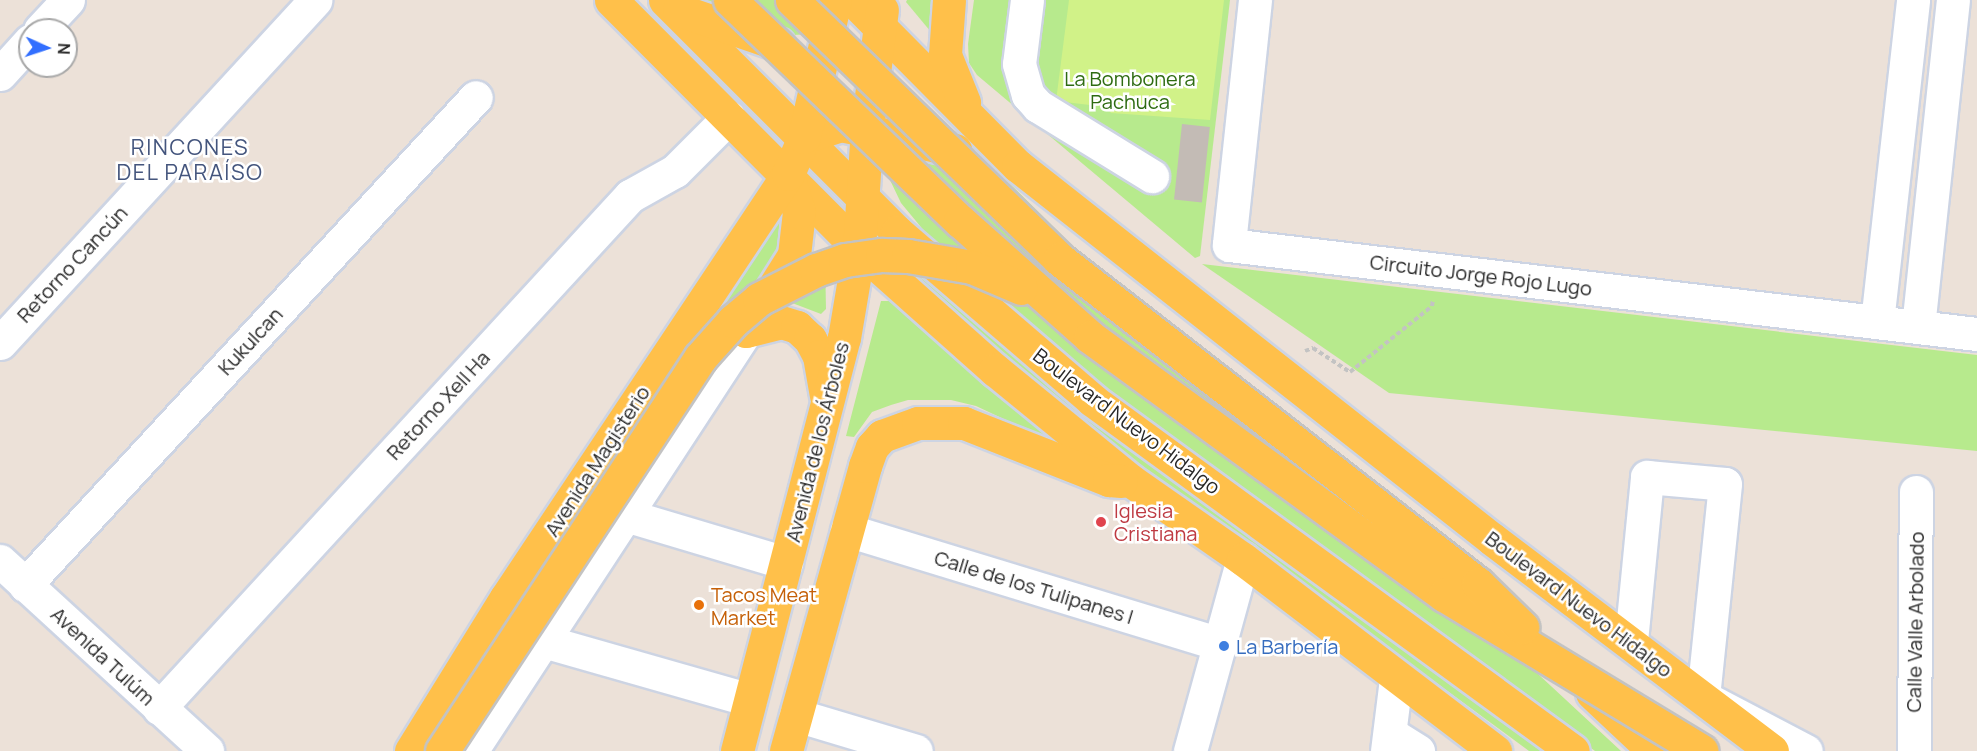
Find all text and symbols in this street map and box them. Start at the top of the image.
north arrow [18,18,78,78]
text: N [53,43,75,55]
park label: La Bombonera Pachuca [1064,66,1196,113]
district label: RINCONES DEL PARAÍSO [116,134,264,186]
street label: Retorno Cancún [12,201,132,327]
street label: Circuito Jorge Rojo Lugo [1369,249,1593,301]
street label: Kukulcan [213,302,287,380]
street label: Avenida de los Árboles [781,339,853,545]
street label: Boulevard Nuevo Hidalgo [1029,343,1225,499]
street label: Retorno Xell Ha [381,346,495,464]
street label: Avenida Magisterio [539,381,655,541]
place label: Iglesia Cristiana [1114,498,1197,545]
marker: Iglesia Cristiana [1092,513,1110,531]
street label: Boulevard Nuevo Hidalgo [1481,526,1677,682]
street label: Calle Valle Arbolado [1901,531,1929,713]
street label: Calle de los Tulipanes I [932,545,1136,629]
place label: Tacos Meat Market [711,582,817,629]
marker: Tacos Meat Market [692,598,706,612]
street label: Avenida Tulúm [46,602,160,710]
place label: La Barbería [1236,634,1338,658]
marker: La Barbería [1217,639,1231,653]

